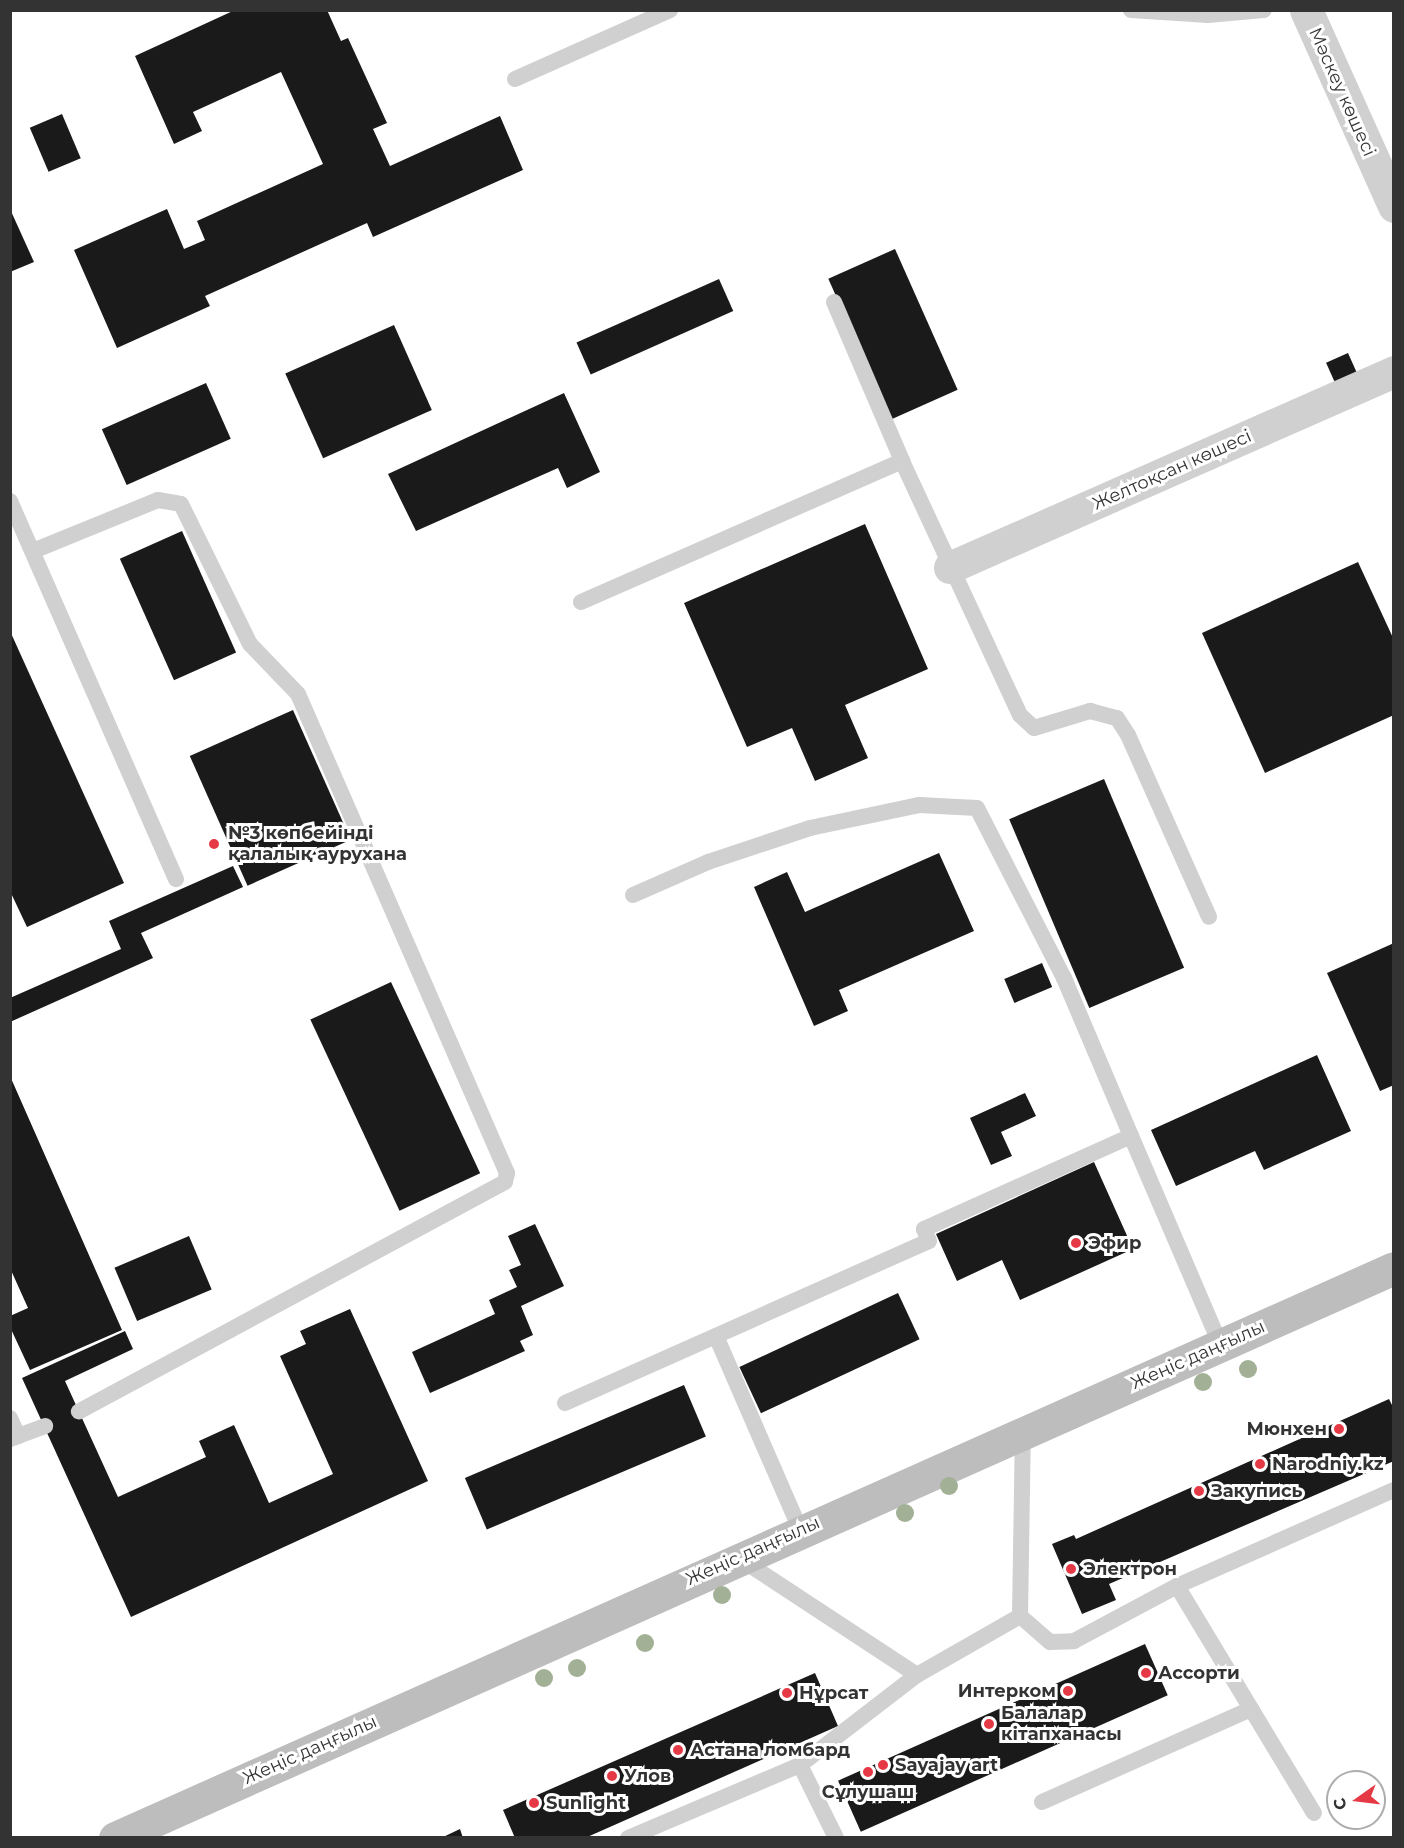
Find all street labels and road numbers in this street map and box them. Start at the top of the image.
street label: Мәскеу көшесі [1304,24,1380,160]
street label: Желтоқсан көшесі [1089,425,1255,515]
street label: Жеңіс даңғылы [1128,1316,1268,1394]
street label: Жеңіс даңғылы [683,1512,823,1590]
street label: Жеңіс даңғылы [240,1711,380,1789]

